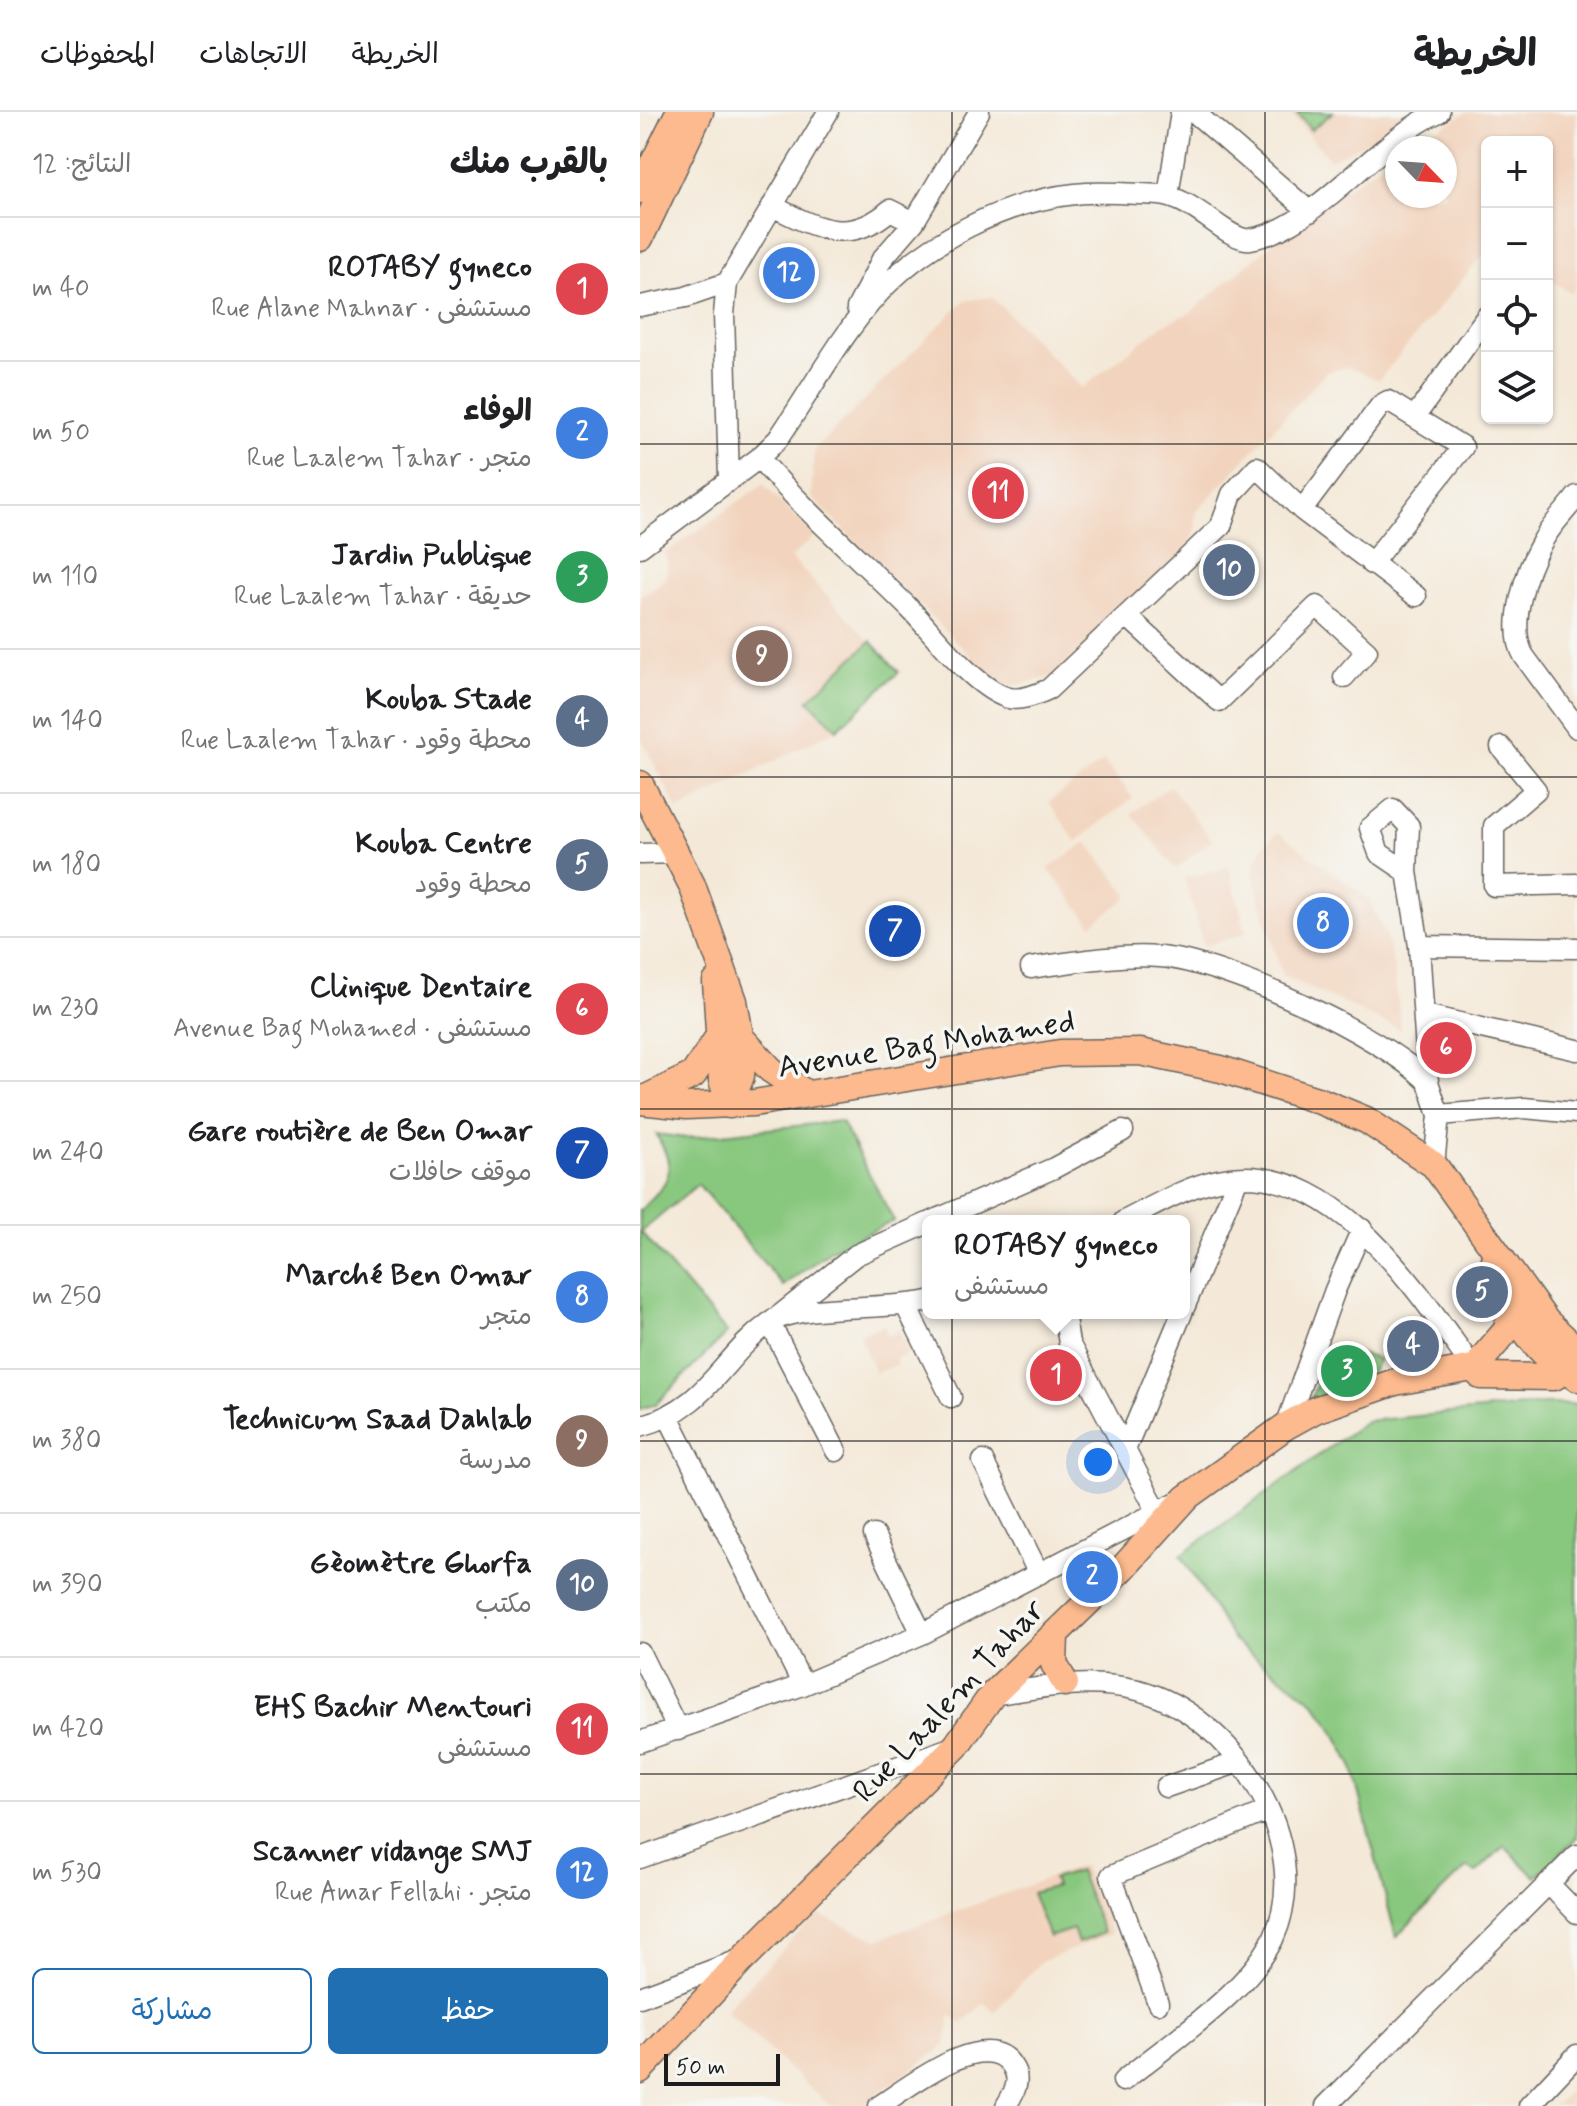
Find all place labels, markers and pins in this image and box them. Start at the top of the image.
pin: 12 [763,243,815,303]
pin: 11 [972,463,1024,523]
pin: 10 [1203,540,1255,600]
pin: 9 [736,626,788,686]
pin: 8 [1297,893,1349,953]
pin: 7 [869,901,921,961]
pin: 6 [1420,1018,1472,1078]
pin: 5 [1456,1262,1508,1322]
pin: 4 [1387,1316,1439,1376]
pin: 3 [1321,1341,1373,1401]
pin: 1 [1030,1345,1082,1405]
pin: 2 [1066,1547,1118,1607]

